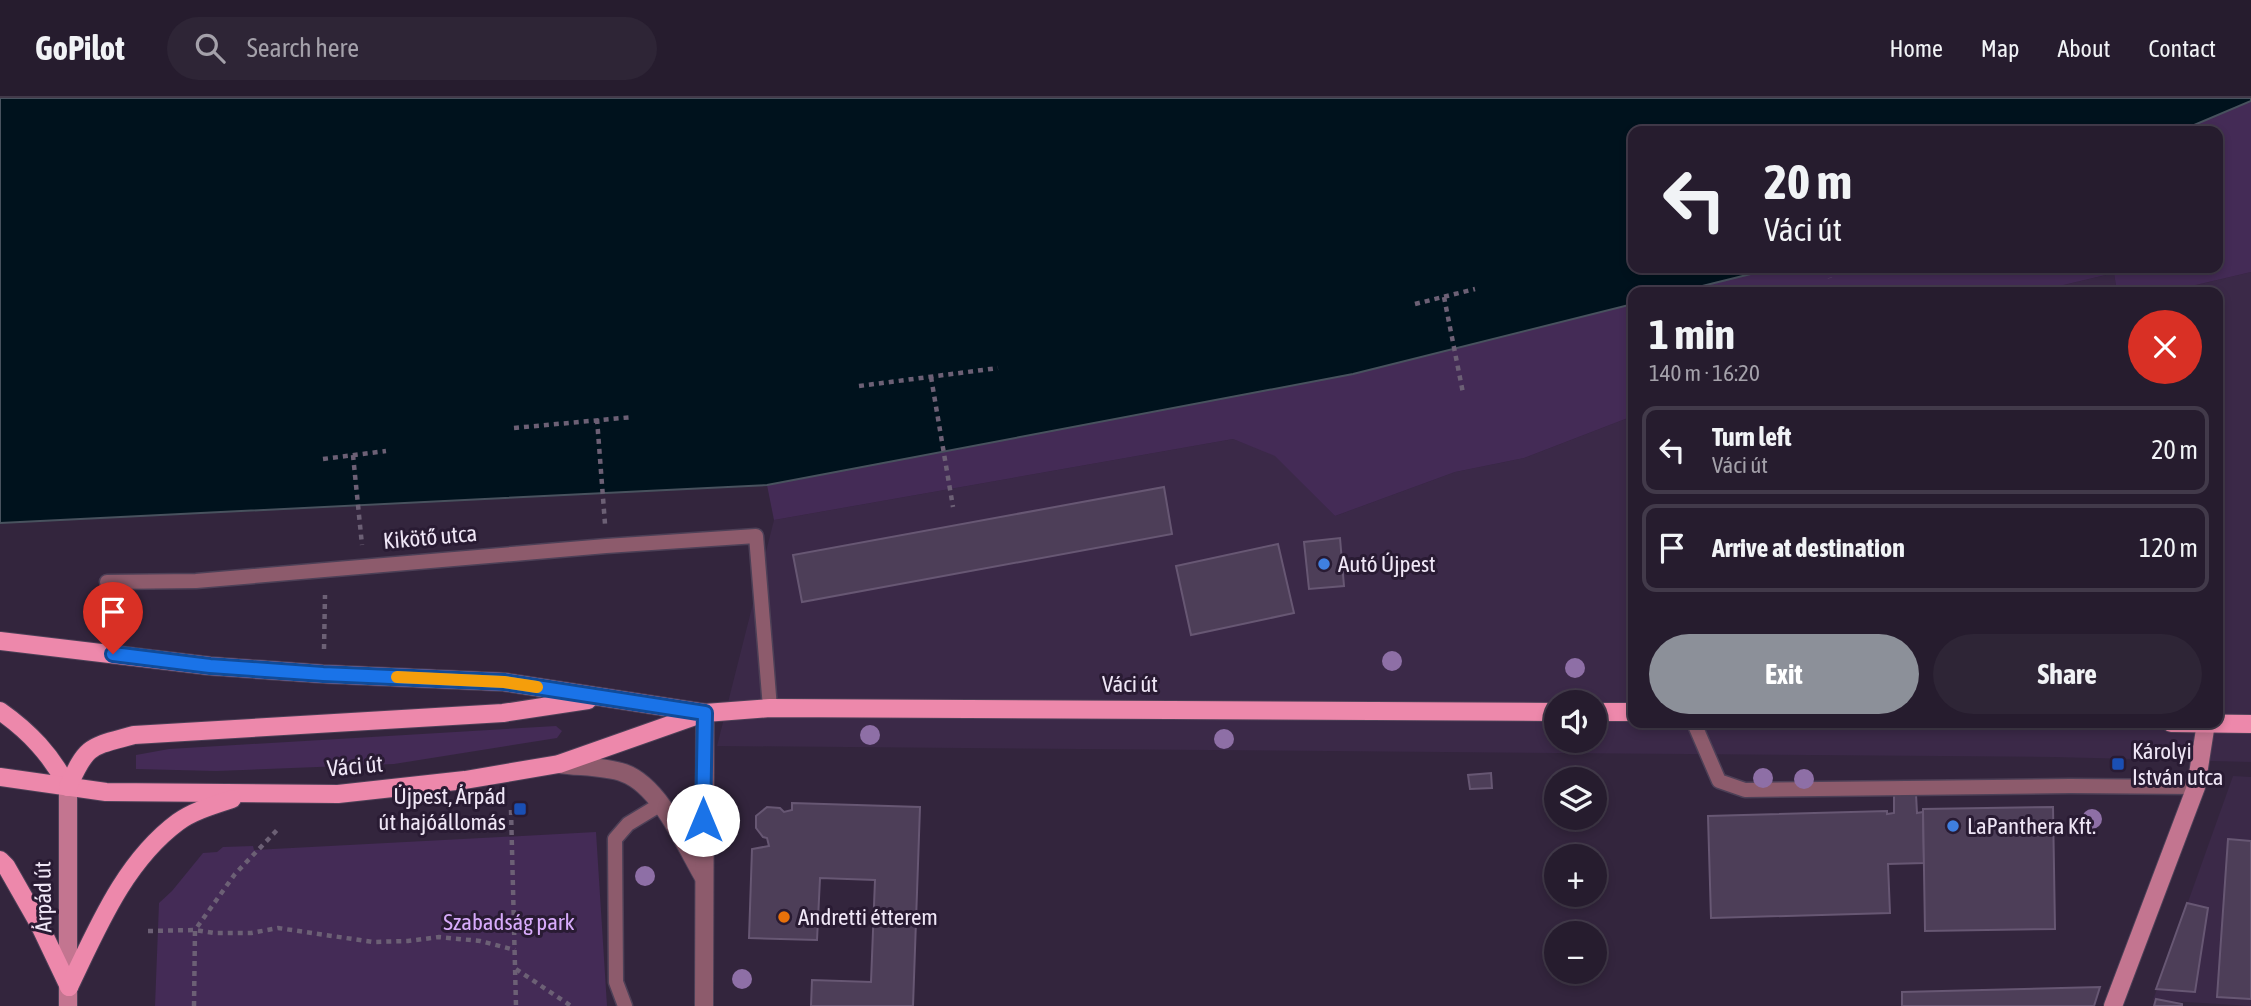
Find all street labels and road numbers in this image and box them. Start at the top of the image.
street label: Kikötő utca [382,520,478,554]
street label: Váci út [1102,671,1158,697]
street label: Váci út [326,751,384,781]
street label: Árpád út [29,861,57,933]

